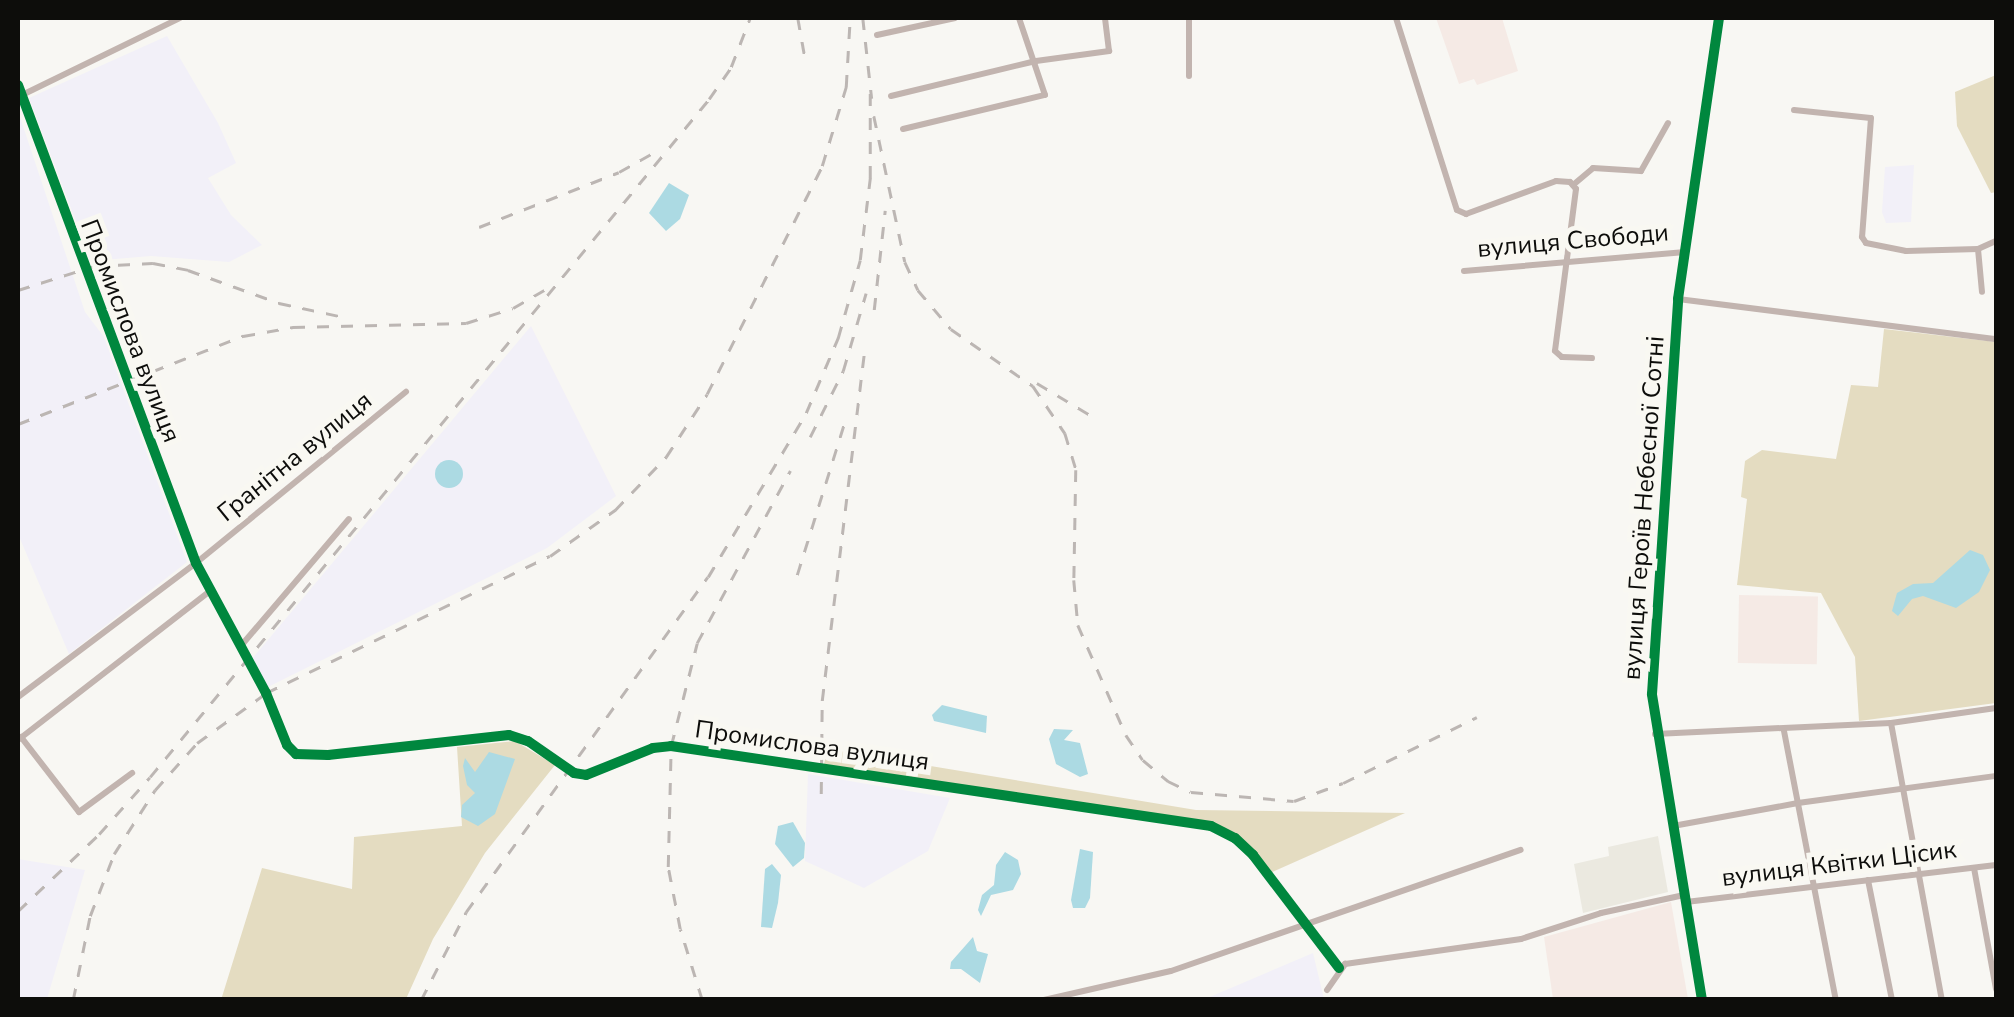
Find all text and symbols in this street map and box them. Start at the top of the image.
street label: Промислова вулиця [74,215,186,447]
street label: вулиця Свободи [1476,218,1670,264]
street label: вулиця Героїв Небесної Сотні [1617,335,1671,681]
street label: Гранітна вулиця [212,386,378,528]
street label: Промислова вулиця [693,715,931,777]
street label: вулиця Квітки Цісик [1720,835,1958,893]

